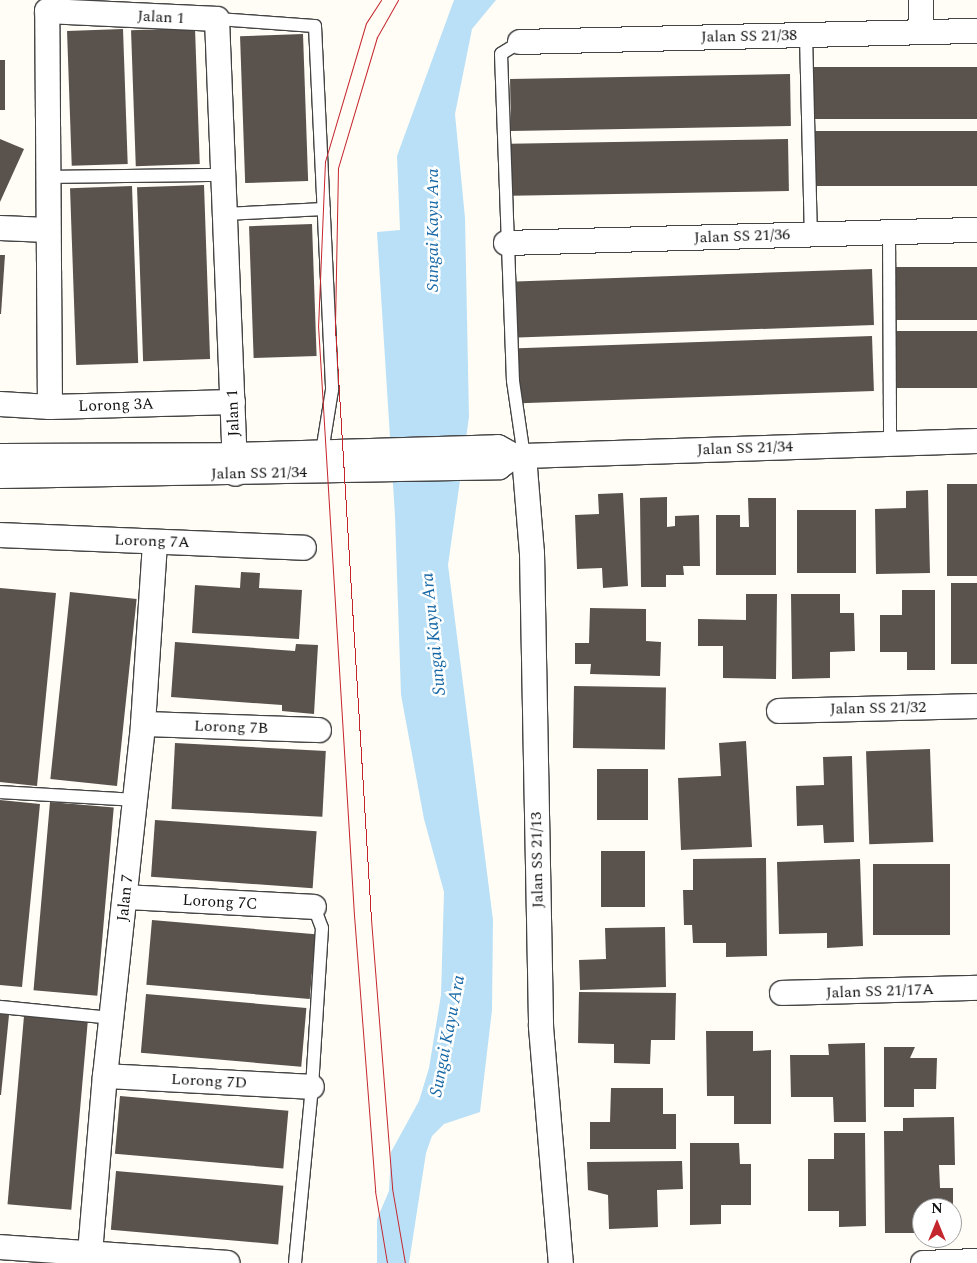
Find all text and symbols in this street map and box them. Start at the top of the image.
street label: Jalan 1 [137,6,185,28]
street label: Jalan SS 21/38 [701,26,797,46]
water label: Sungai Kayu Ara [422,168,444,292]
street label: Jalan SS 21/36 [694,225,790,247]
street label: Jalan 1 [223,389,243,437]
street label: Lorong 3A [78,394,154,416]
street label: Jalan SS 21/34 [697,437,793,459]
street label: Jalan SS 21/34 [211,463,307,483]
street label: Lorong 7A [114,530,190,552]
water label: Sungai Kayu Ara [417,572,451,696]
street label: Jalan SS 21/32 [830,698,926,718]
street label: Lorong 7B [194,716,268,738]
street label: Jalan SS 21/13 [527,812,547,908]
street label: Jalan 7 [113,873,137,923]
street label: Lorong 7C [182,890,258,914]
water label: Sungai Kayu Ara [426,973,470,1099]
street label: Jalan SS 21/17A [826,980,934,1002]
street label: Lorong 7D [170,1069,248,1093]
north arrow [912,1198,962,1248]
text: N [931,1198,943,1219]

